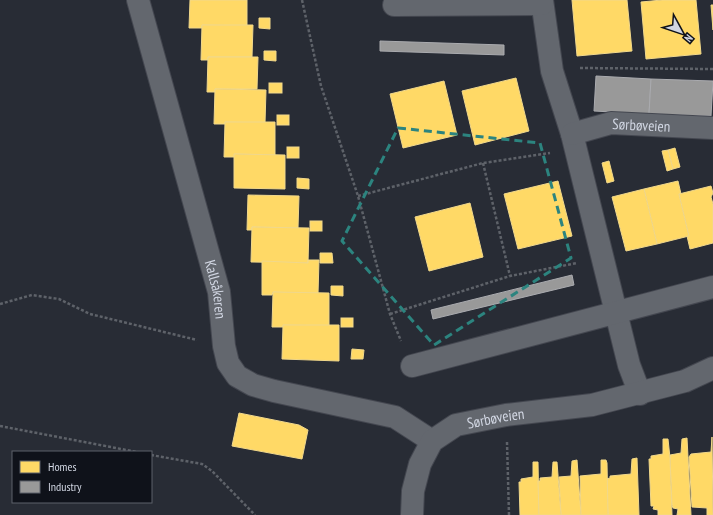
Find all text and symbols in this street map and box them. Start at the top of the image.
north arrow [661,12,701,52]
text: N [681,32,696,45]
street label: Sørbøveien [612,114,671,135]
street label: Kallsåkeren [201,258,231,320]
street label: Sørbøveien [465,403,525,432]
legend [12,451,152,503]
text: Homes [48,459,76,474]
text: Industry [48,479,82,494]

